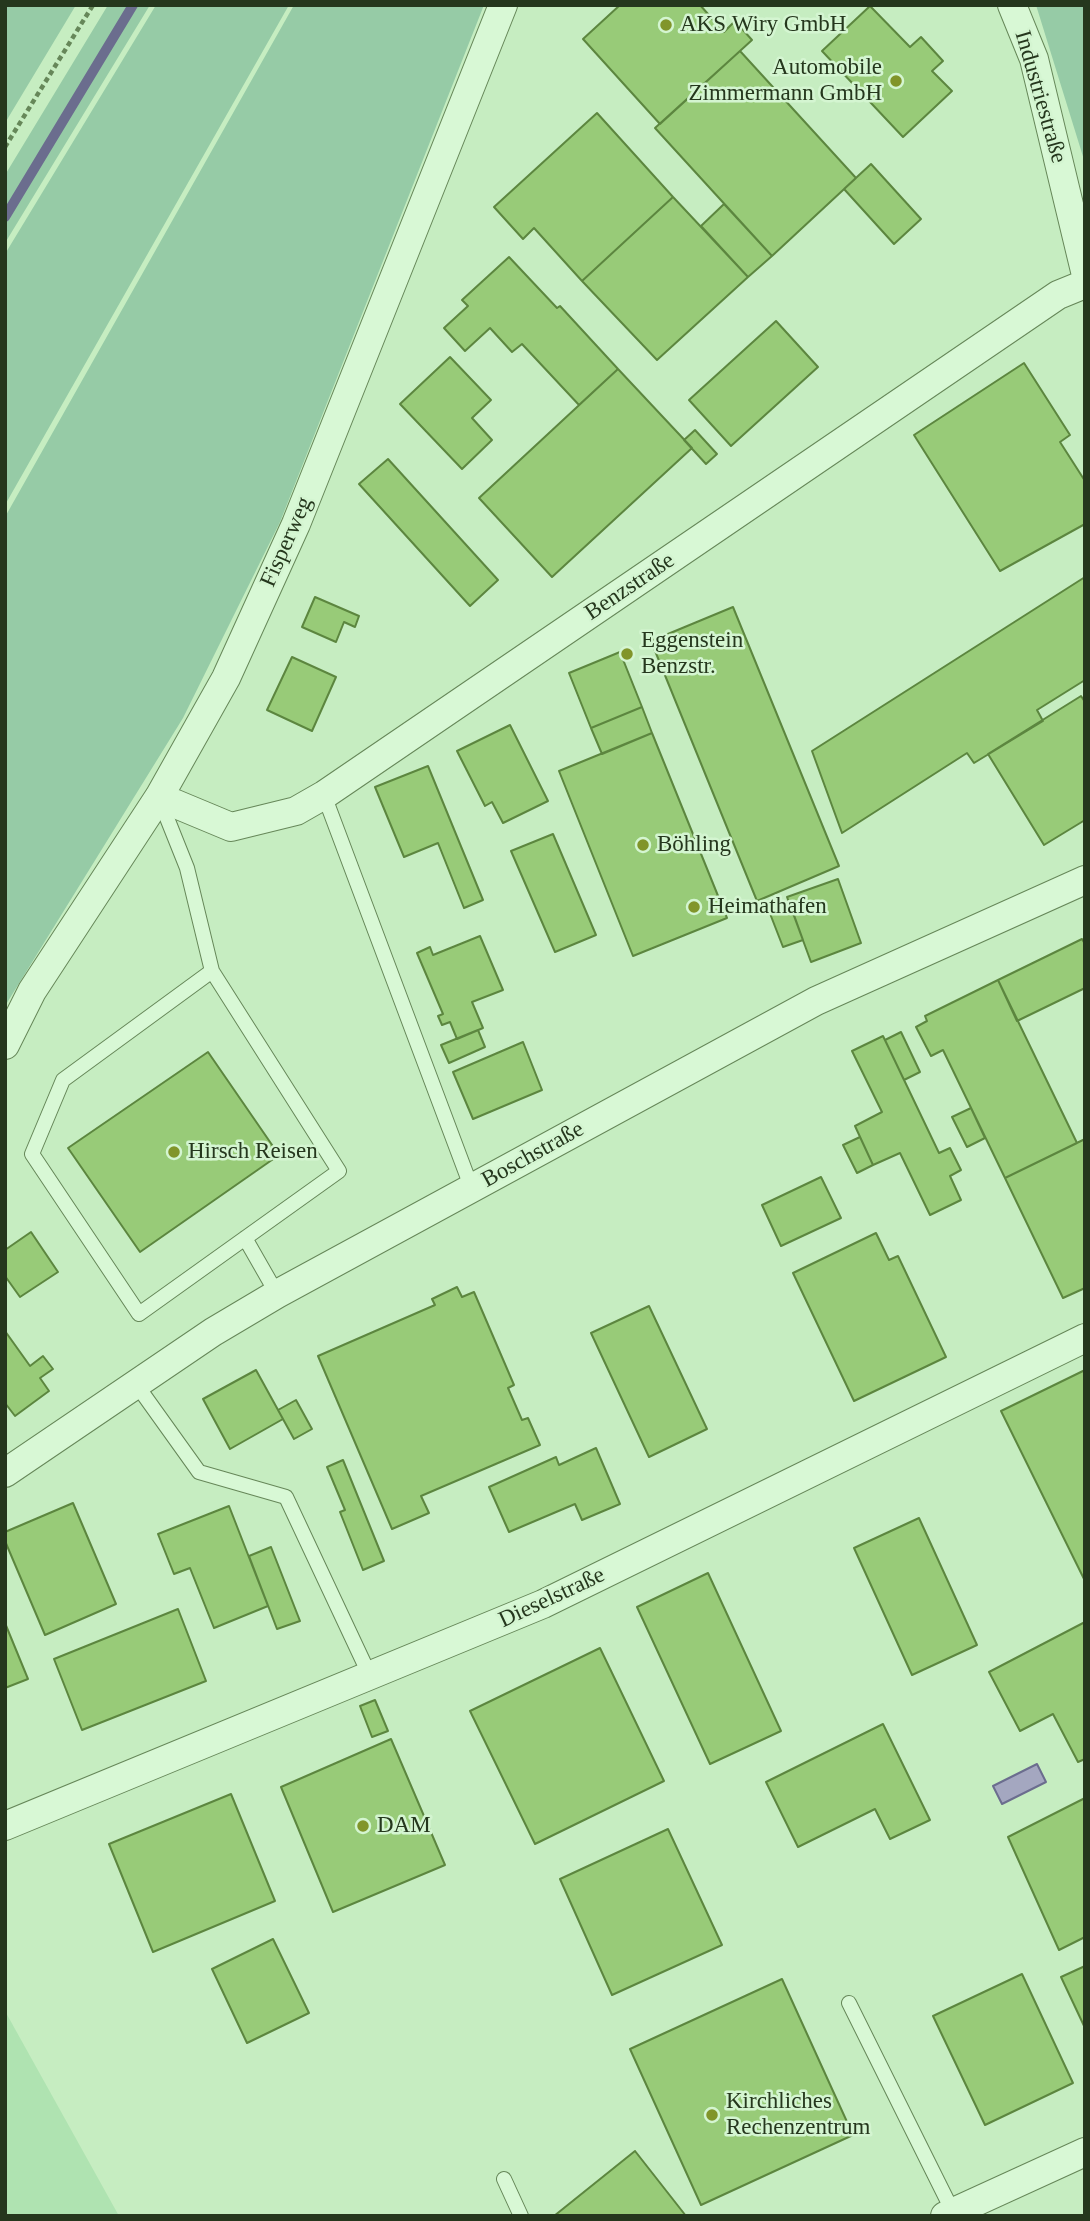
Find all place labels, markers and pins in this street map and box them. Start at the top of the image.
place label: AKS Wiry GmbH [680,11,846,39]
marker: AKS Wiry GmbH [658,17,674,33]
place label: Automobile Zimmermann GmbH [688,54,882,108]
marker: Automobile Zimmermann GmbH [888,73,904,89]
place label: Eggenstein Benzstr. [641,627,743,681]
marker: Eggenstein Benzstr. [619,646,635,662]
place label: Böhling [657,831,731,859]
marker: Böhling [635,837,651,853]
place label: Heimathafen [708,893,827,921]
marker: Heimathafen [686,899,702,915]
place label: Hirsch Reisen [188,1138,318,1166]
marker: Hirsch Reisen [166,1144,182,1160]
place label: DAM [377,1812,431,1840]
marker: DAM [355,1818,371,1834]
place label: Kirchliches Rechenzentrum [726,2088,870,2142]
marker: Kirchliches Rechenzentrum [704,2107,720,2123]

